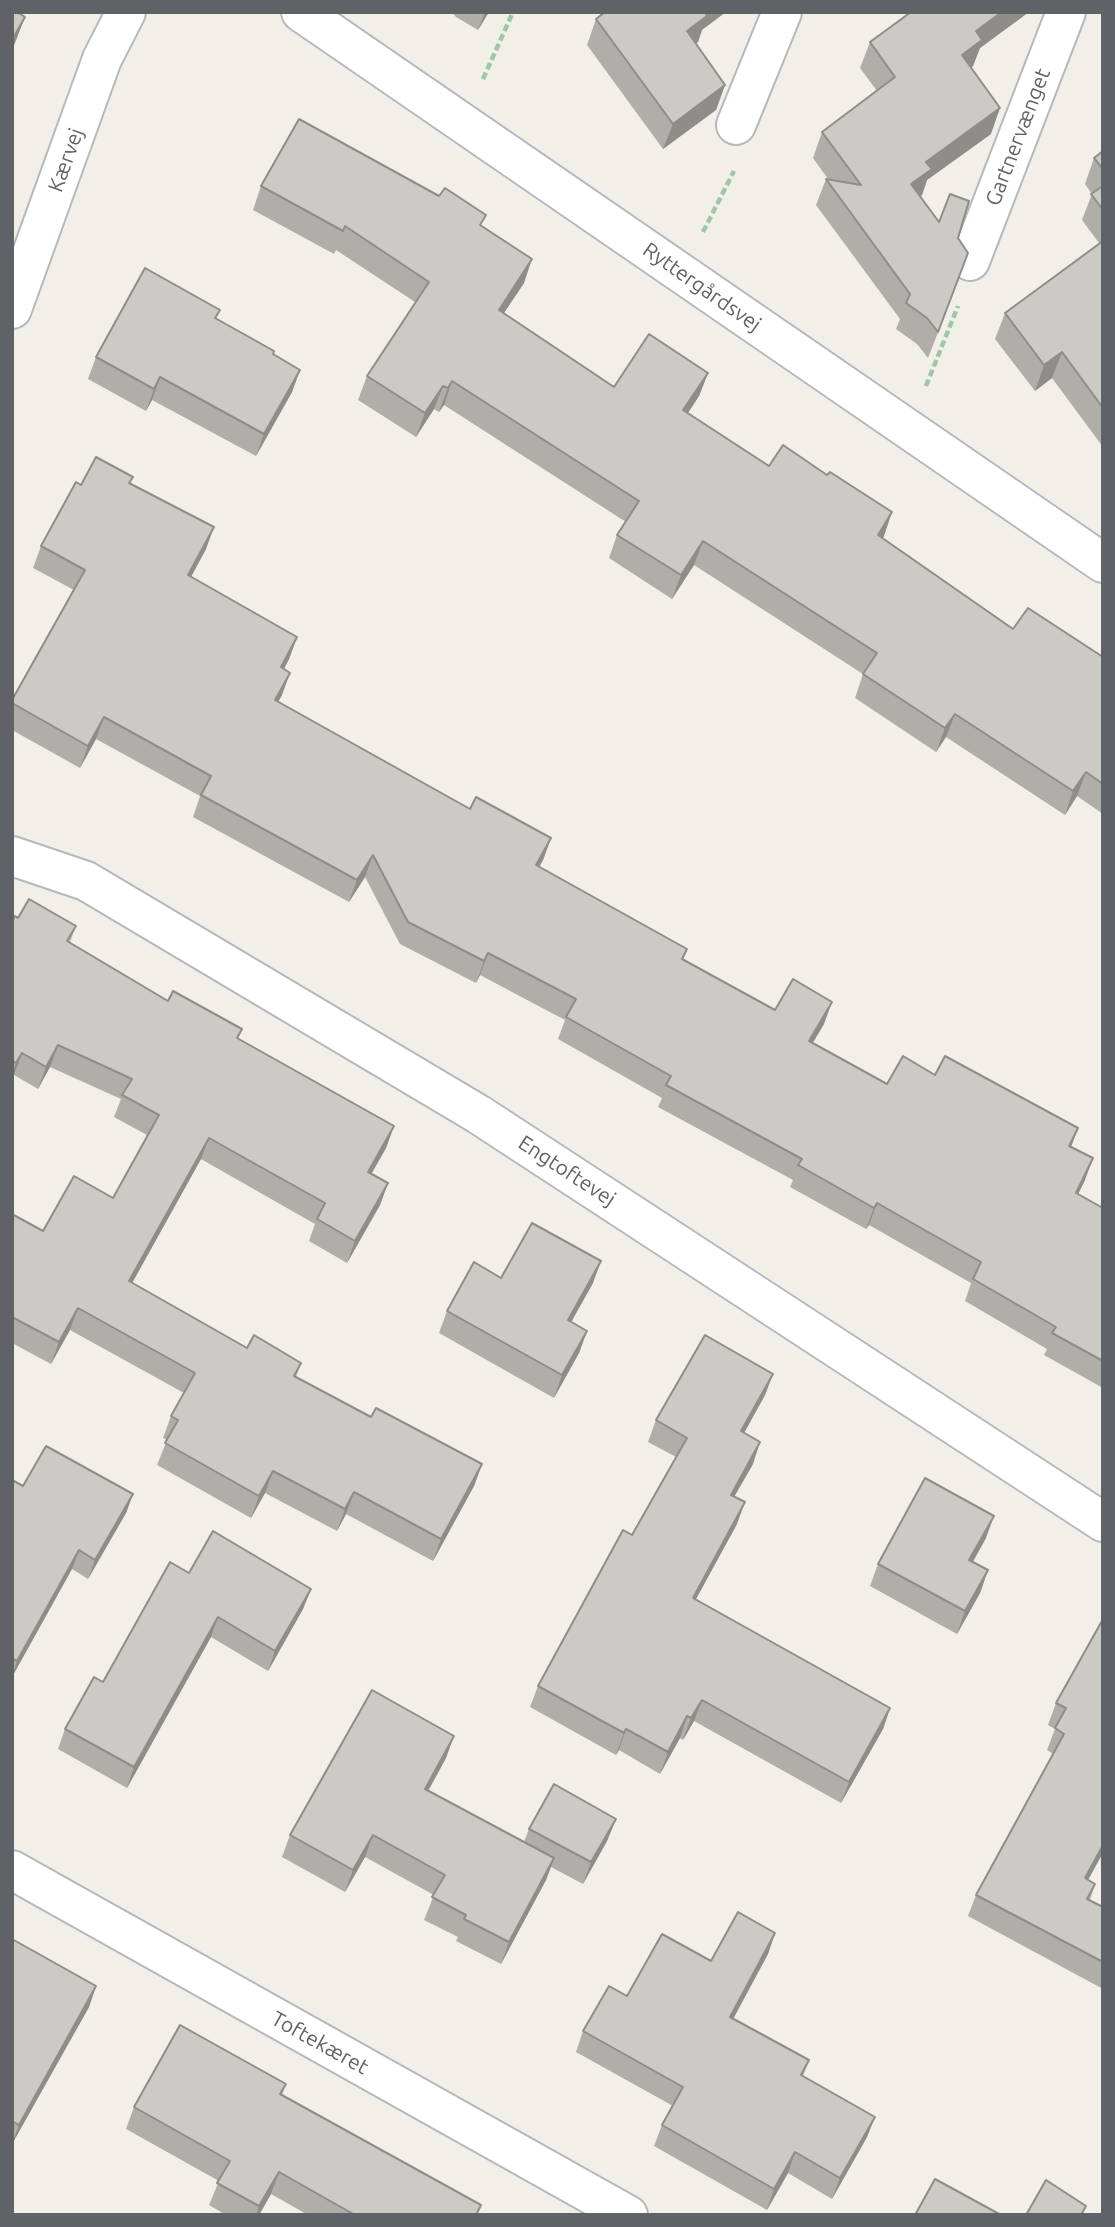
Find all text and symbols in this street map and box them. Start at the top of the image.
street label: Gartnervænget [980,65,1056,209]
street label: Kærvej [43,125,89,195]
street label: Ryttergårdsvej [638,237,766,337]
street label: Engtoftevej [514,1130,620,1212]
street label: Toftekæret [267,2006,373,2080]

